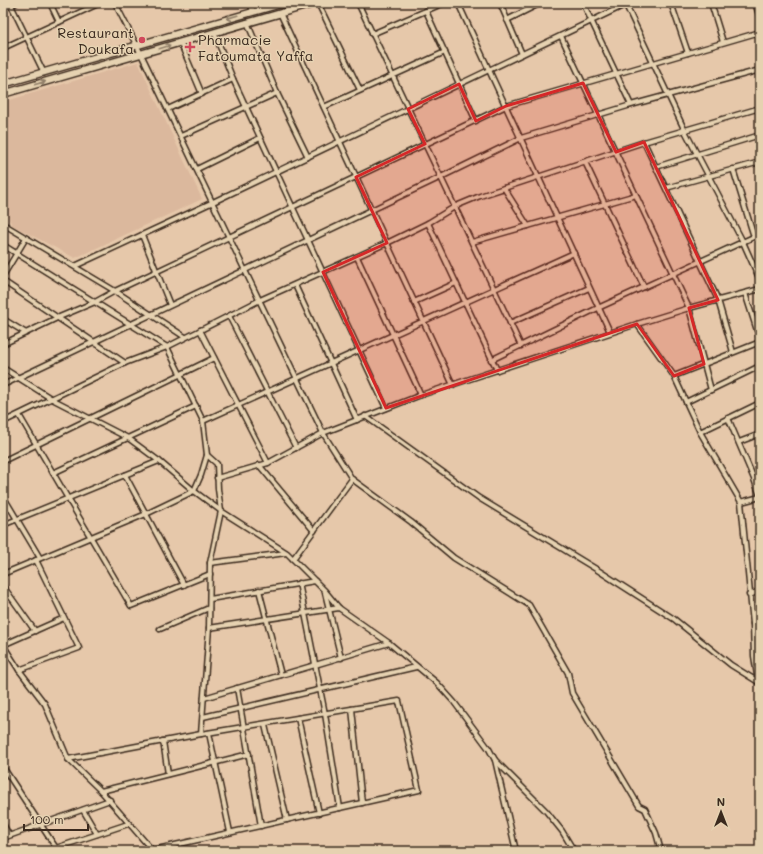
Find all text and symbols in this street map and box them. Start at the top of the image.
one-way arrow [226,14,239,21]
place label: Restaurant Doukafa [57,23,134,58]
place label: Pharmacie Fatoumata Yaffa [198,30,313,65]
marker: Restaurant Doukafa [137,35,147,45]
marker: Pharmacie Fatoumata Yaffa [185,42,195,52]
one-way arrow [158,43,171,50]
one-way arrow [34,79,47,86]
north arrow [701,792,741,832]
text: N [717,794,725,809]
scale bar [24,806,88,832]
text: 100 m [30,811,64,827]

